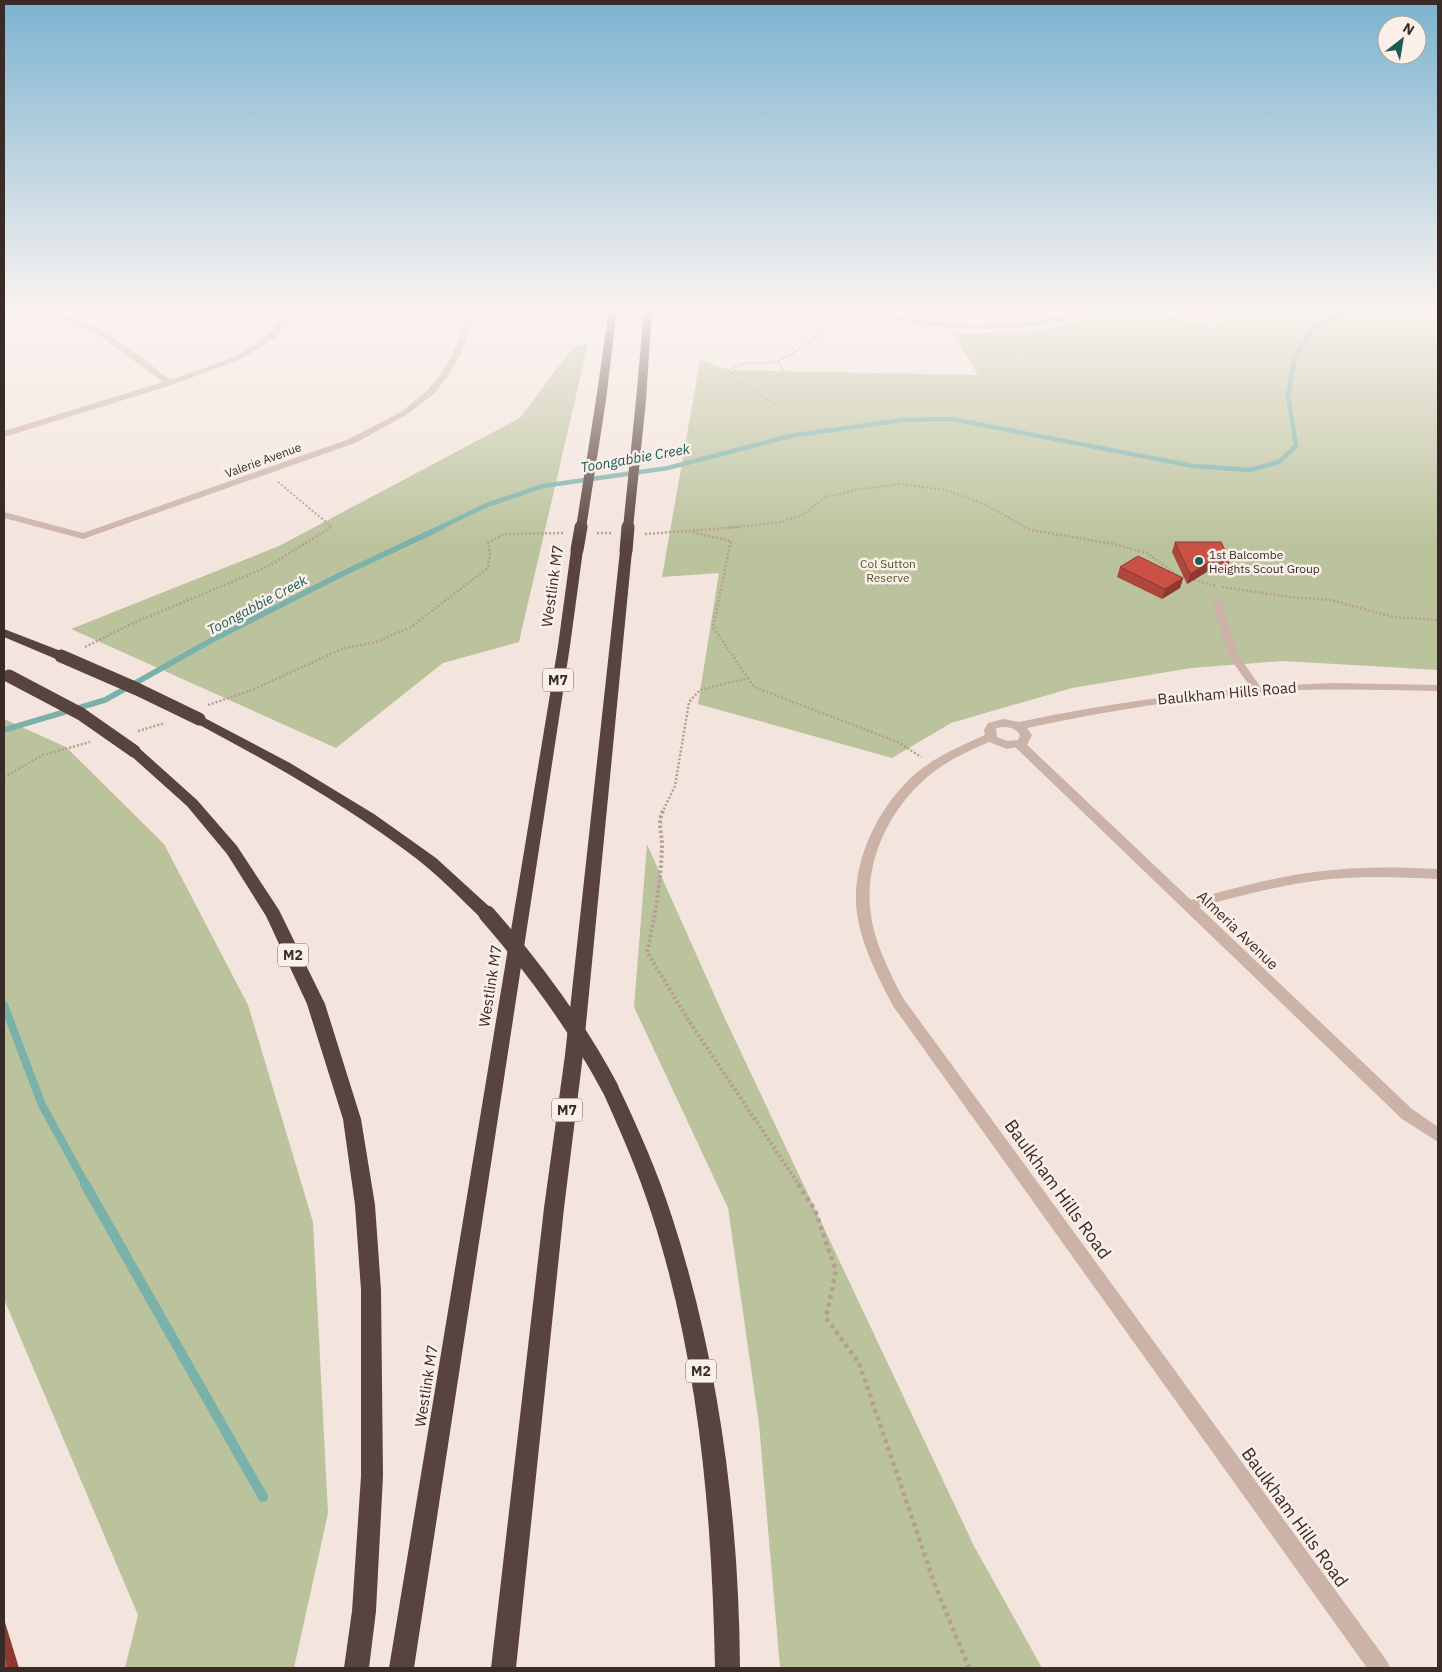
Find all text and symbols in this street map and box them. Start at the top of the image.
north arrow [1377,15,1427,65]
text: N [1400,19,1418,39]
street label: Valerie Avenue [223,439,304,481]
water label: Toongabbie Creek [579,439,692,476]
street label: Westlink M7 [537,544,567,628]
place label: 1st Balcombe Heights Scout Group [1209,547,1320,576]
marker: 1st Balcombe Heights Scout Group [1193,555,1205,567]
park label: Col Sutton Reserve [860,556,916,585]
water label: Toongabbie Creek [204,571,311,639]
road number: M7 [543,668,573,692]
street label: Baulkham Hills Road [1157,677,1297,709]
street label: Almeria Avenue [1193,886,1283,974]
road number: M2 [278,944,308,966]
street label: Westlink M7 [474,944,506,1028]
road number: M7 [552,1098,582,1122]
street label: Baulkham Hills Road [1000,1115,1116,1263]
street label: Westlink M7 [410,1344,442,1428]
road number: M2 [686,1360,716,1382]
street label: Baulkham Hills Road [1237,1443,1353,1591]

